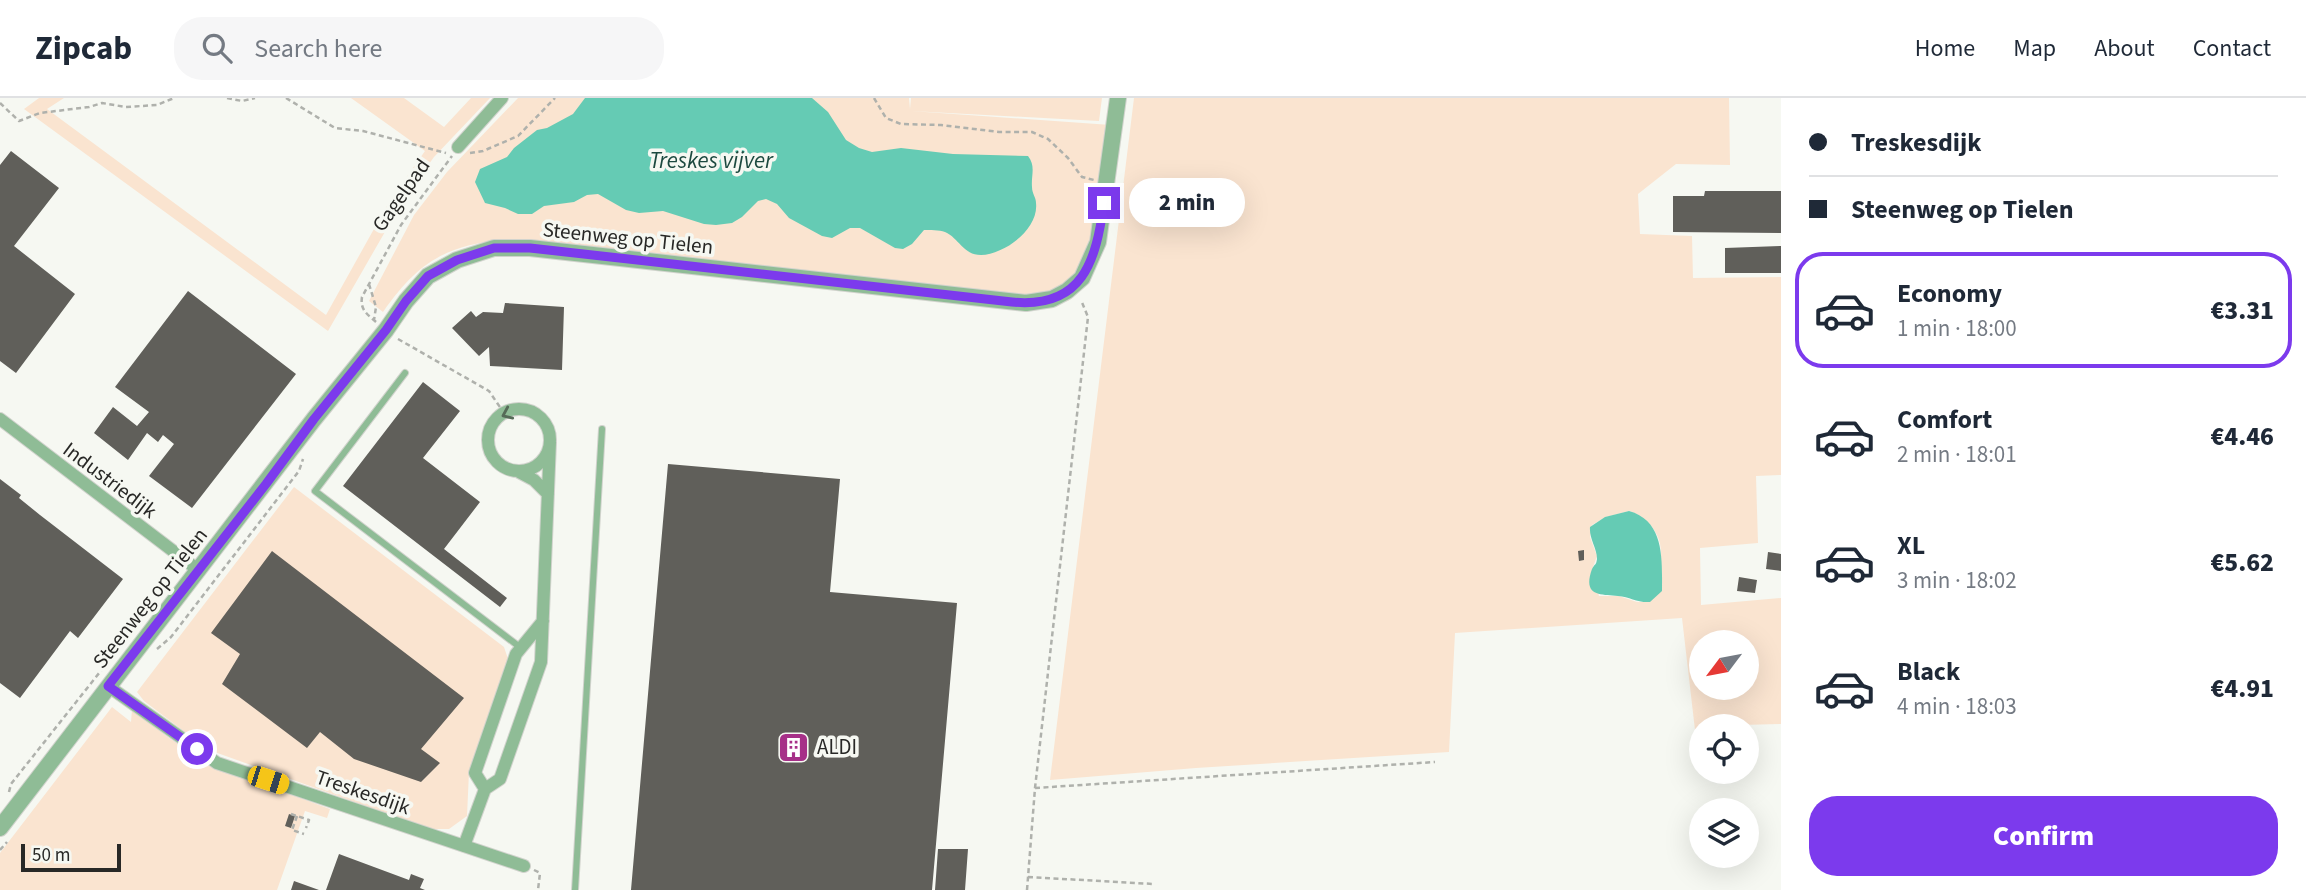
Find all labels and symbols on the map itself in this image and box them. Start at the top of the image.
water label: Treskes vijver [649,144,774,177]
street label: Gagelpad [365,152,437,238]
callout: 2 min [1128,178,1244,228]
route end [1088,187,1120,219]
street label: Steenweg op Tielen [541,214,715,262]
one-way arrow [501,406,514,419]
street label: Industriedijk [57,435,164,526]
street label: Steenweg op Tielen [85,521,215,675]
north arrow [1689,630,1759,700]
building icon: ALDI [777,730,811,764]
place label: ALDI [817,732,857,762]
route start [181,733,213,765]
street label: Treskesdijk [312,762,415,822]
car [245,764,292,796]
scale bar [21,841,121,873]

